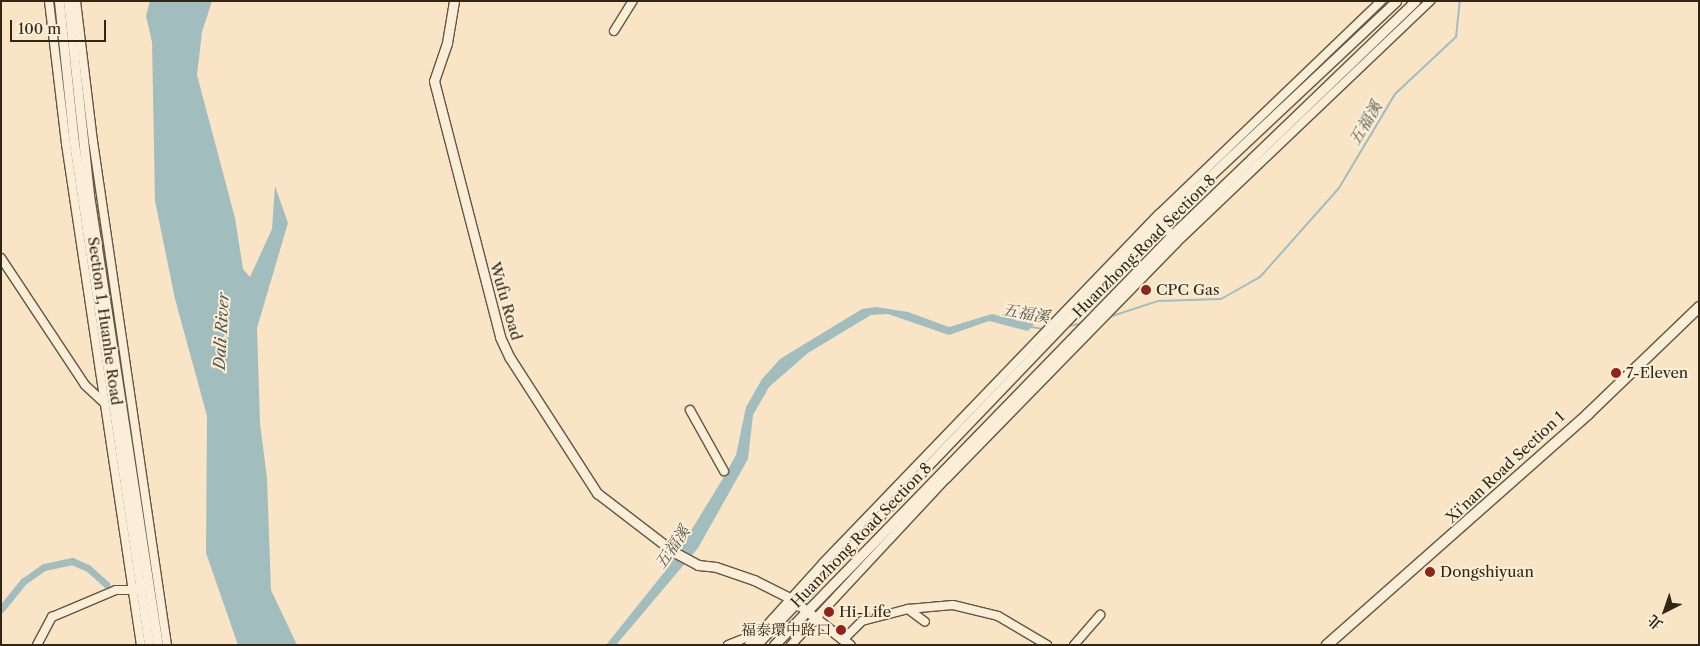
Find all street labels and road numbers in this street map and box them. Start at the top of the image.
street label: Huanzhong Road Section 8 [1069,171,1219,321]
street label: Section 1, Huanhe Road [84,236,126,406]
street label: Wufu Road [486,260,526,342]
street label: Xi'nan Road Section 1 [1442,407,1568,527]
street label: Huanzhong Road Section 8 [787,459,935,611]

